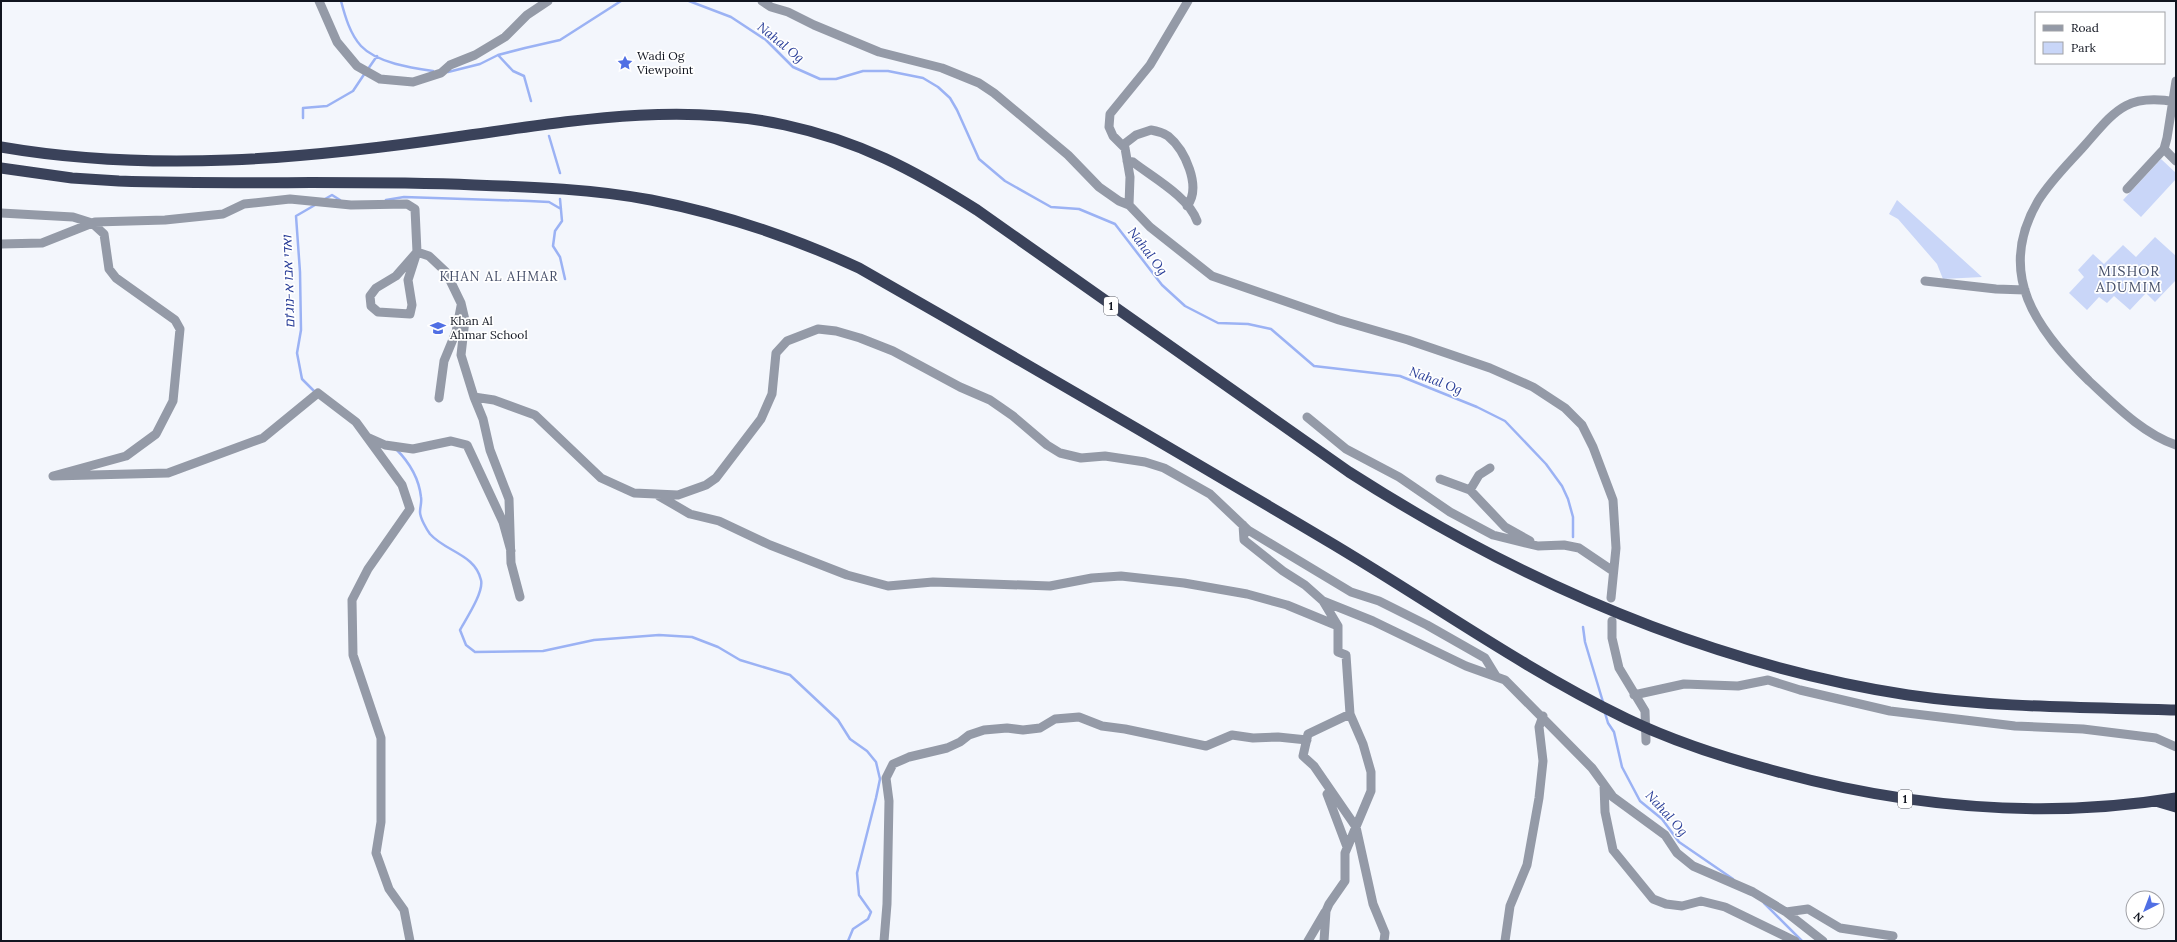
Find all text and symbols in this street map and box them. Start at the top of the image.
legend [2035,12,2165,64]
water label: Nahal Og [754,18,808,66]
text: Road [2071,20,2099,35]
text: Park [2071,40,2097,55]
place label: Wadi Og Viewpoint [636,48,694,77]
place icon: Wadi Og Viewpoint [616,54,634,72]
water label: Nahal Og [1124,224,1171,279]
water label: ואדי אבו א-נוג'ום [278,234,299,329]
district label: MISHOR ADUMIM [2095,262,2162,296]
district label: KHAN AL AHMAR [439,268,559,285]
road number: 1 [1104,297,1118,315]
place label: Khan Al Ahmar School [449,313,528,342]
school or university icon: Khan Al Ahmar School [429,319,447,337]
water label: Nahal Og [1407,363,1465,398]
water label: Nahal Og [1642,787,1692,840]
road number: 1 [1898,790,1912,808]
north arrow [2125,890,2165,930]
text: N [2130,909,2146,925]

